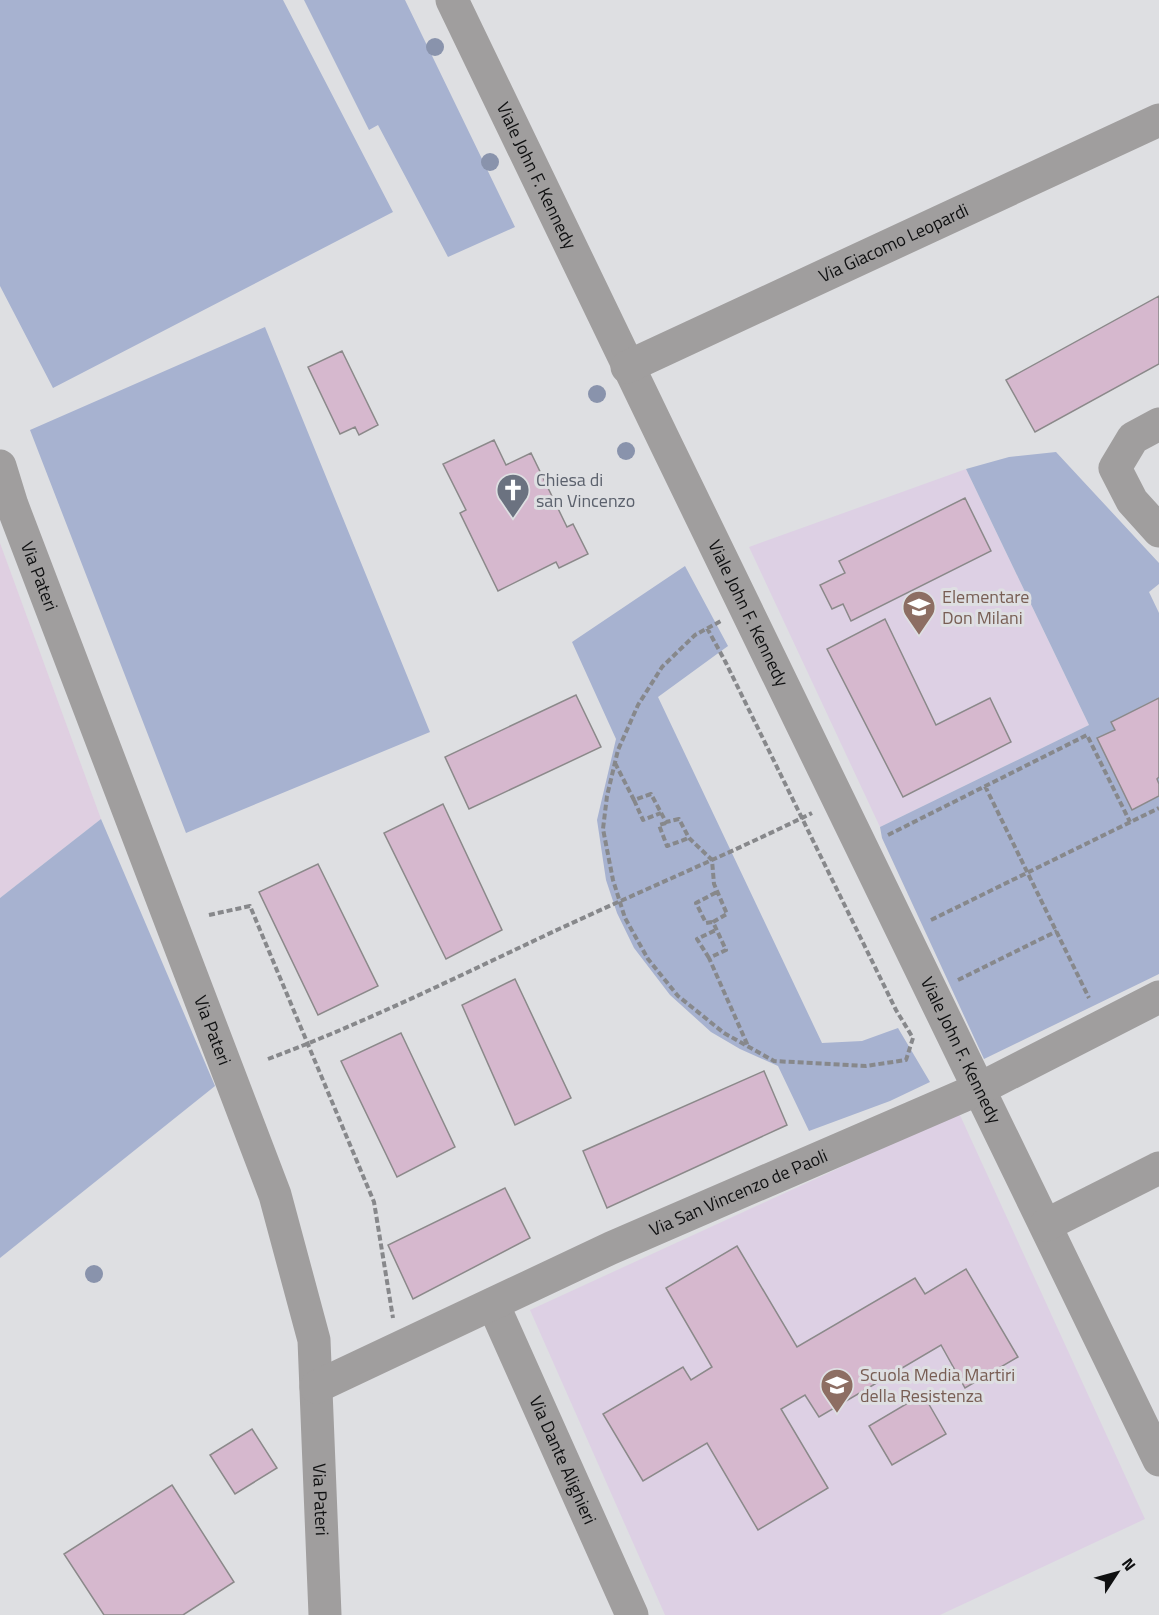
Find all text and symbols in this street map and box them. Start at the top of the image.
street label: Viale John F. Kennedy [490,97,584,254]
street label: Via Giacomo Leopardi [814,196,973,289]
place label: Chiesa di san Vincenzo [536,466,635,514]
church icon: Chiesa di san Vincenzo [495,472,531,519]
street label: Viale John F. Kennedy [701,535,796,691]
street label: Via Pateri [14,537,65,615]
place label: Elementare Don Milani [942,583,1029,631]
school or university icon: Elementare Don Milani [901,589,937,636]
street label: Viale John F. Kennedy [914,972,1009,1128]
street label: Via Pateri [187,991,238,1069]
street label: Via San Vincenzo de Paoli [645,1142,832,1243]
place label: Scuola Media Martiri della Resistenza [860,1361,1015,1409]
school or university icon: Scuola Media Martiri della Resistenza [819,1367,855,1414]
street label: Via Dante Alighieri [523,1391,604,1528]
street label: Via Pateri [306,1463,336,1536]
north arrow [1087,1543,1147,1603]
text: N [1116,1553,1142,1576]

